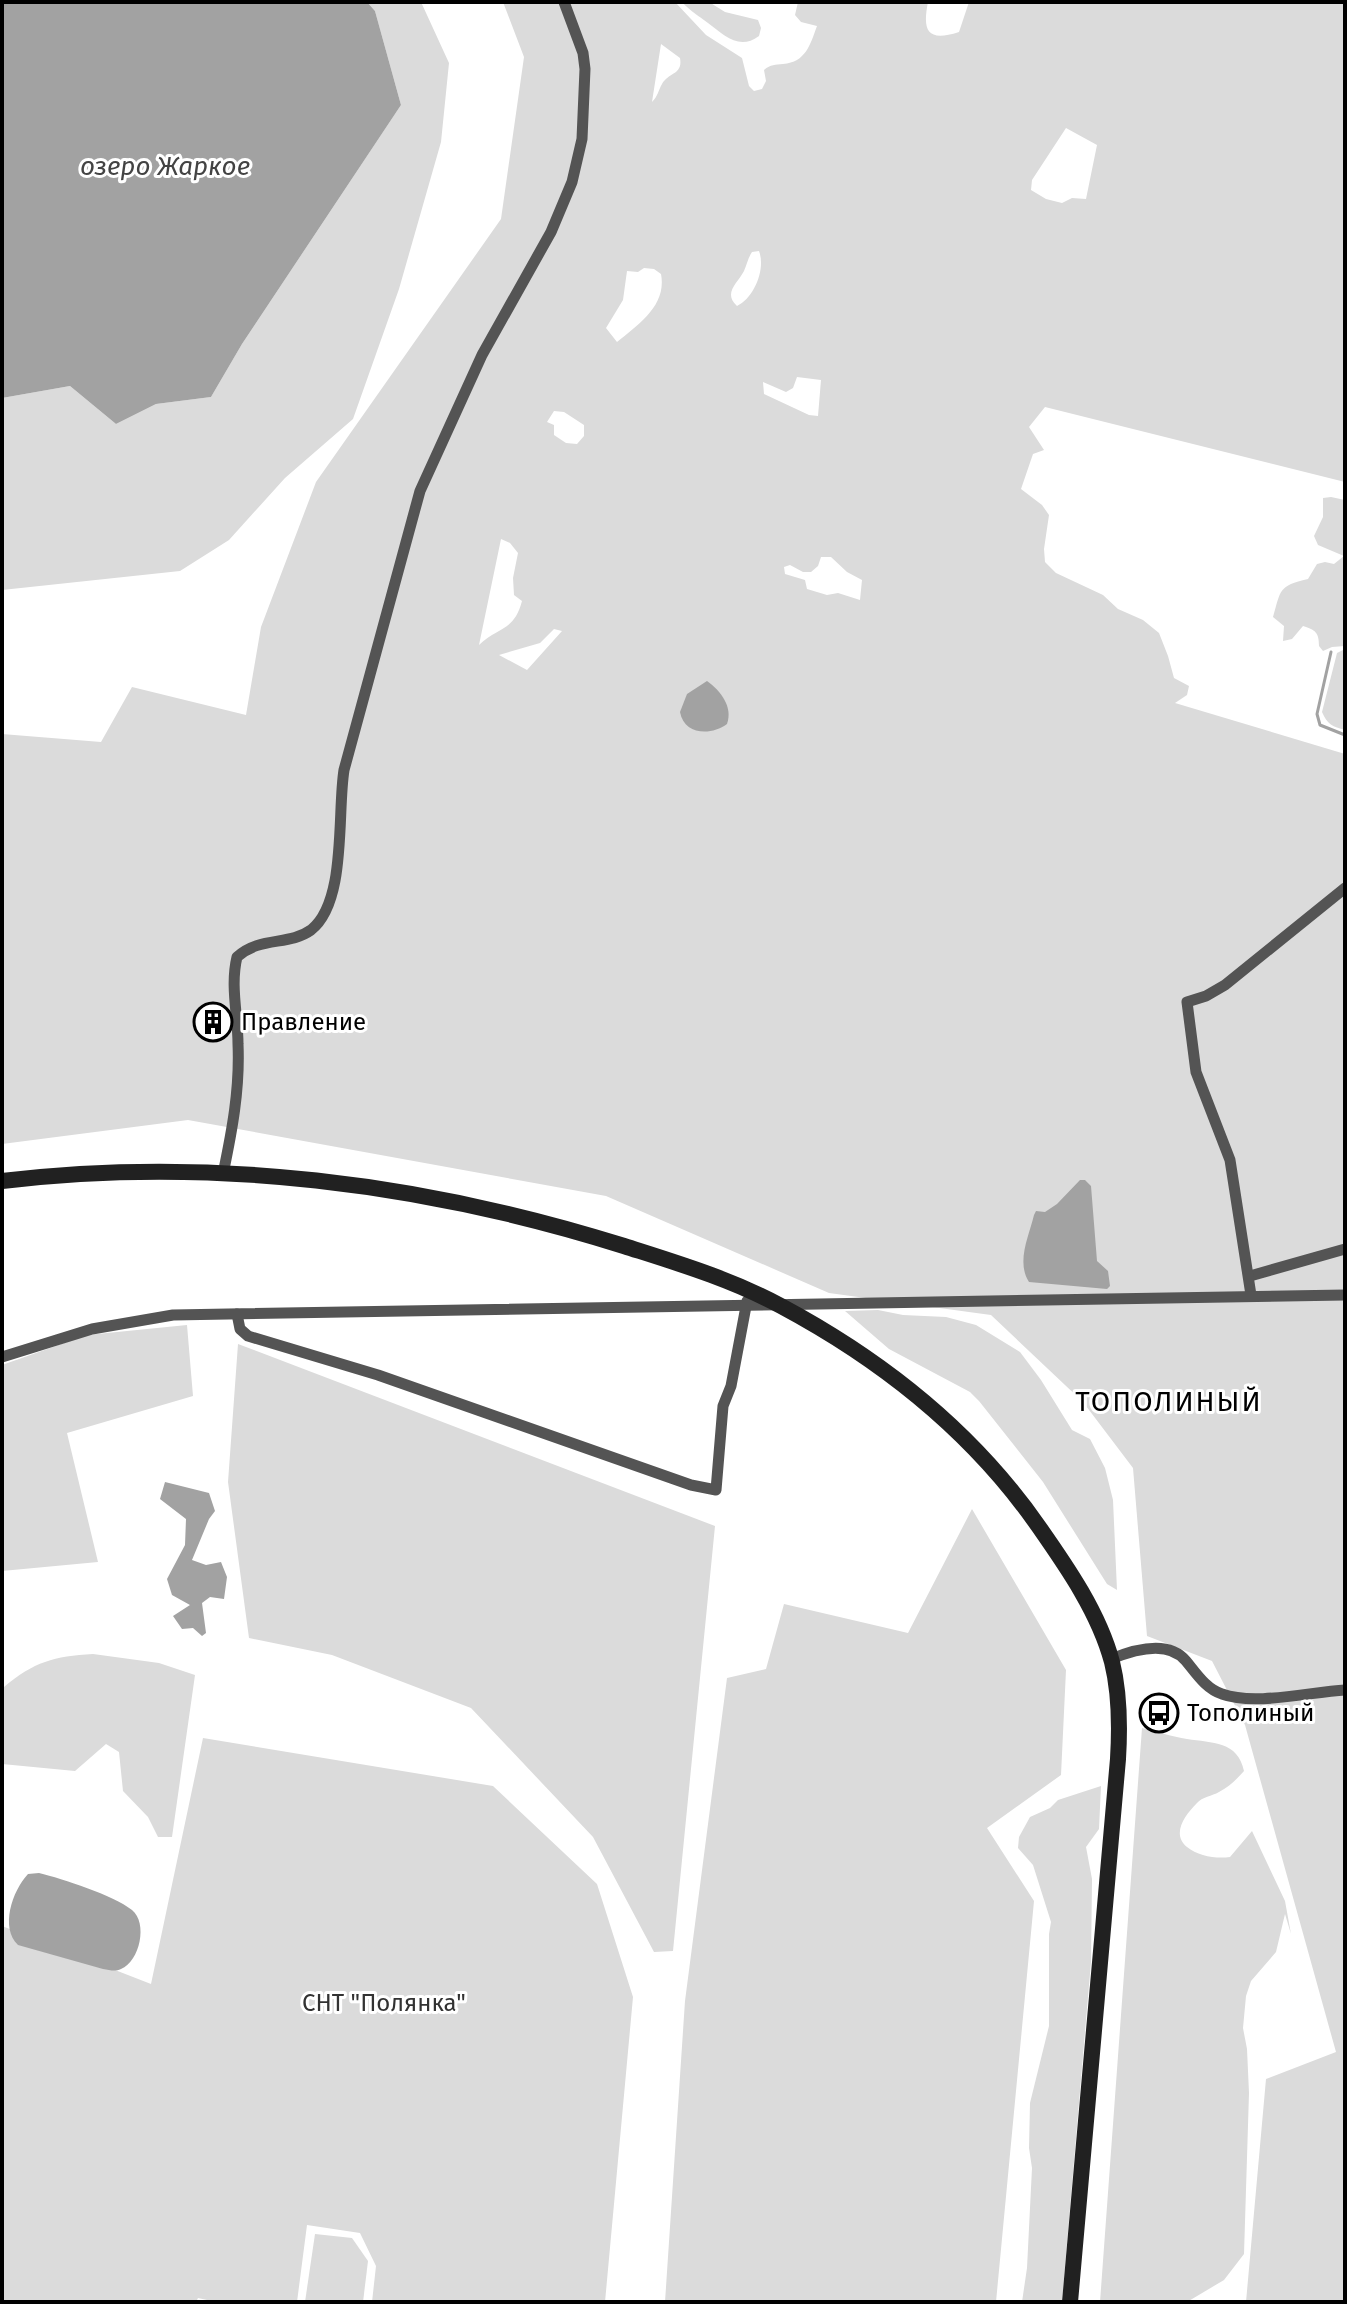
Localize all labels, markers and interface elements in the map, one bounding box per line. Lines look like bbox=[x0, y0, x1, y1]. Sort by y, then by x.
water label: озеро Жаркое bbox=[80, 151, 250, 182]
building icon: Правление bbox=[192, 1001, 234, 1043]
place label: Правление bbox=[241, 1008, 366, 1036]
district label: ТОПОЛИНЫЙ bbox=[1075, 1385, 1263, 1418]
bus stop icon: Тополиный bbox=[1138, 1692, 1180, 1734]
place label: Тополиный bbox=[1187, 1699, 1315, 1727]
park label: СНТ "Полянка" bbox=[302, 1989, 466, 2017]

